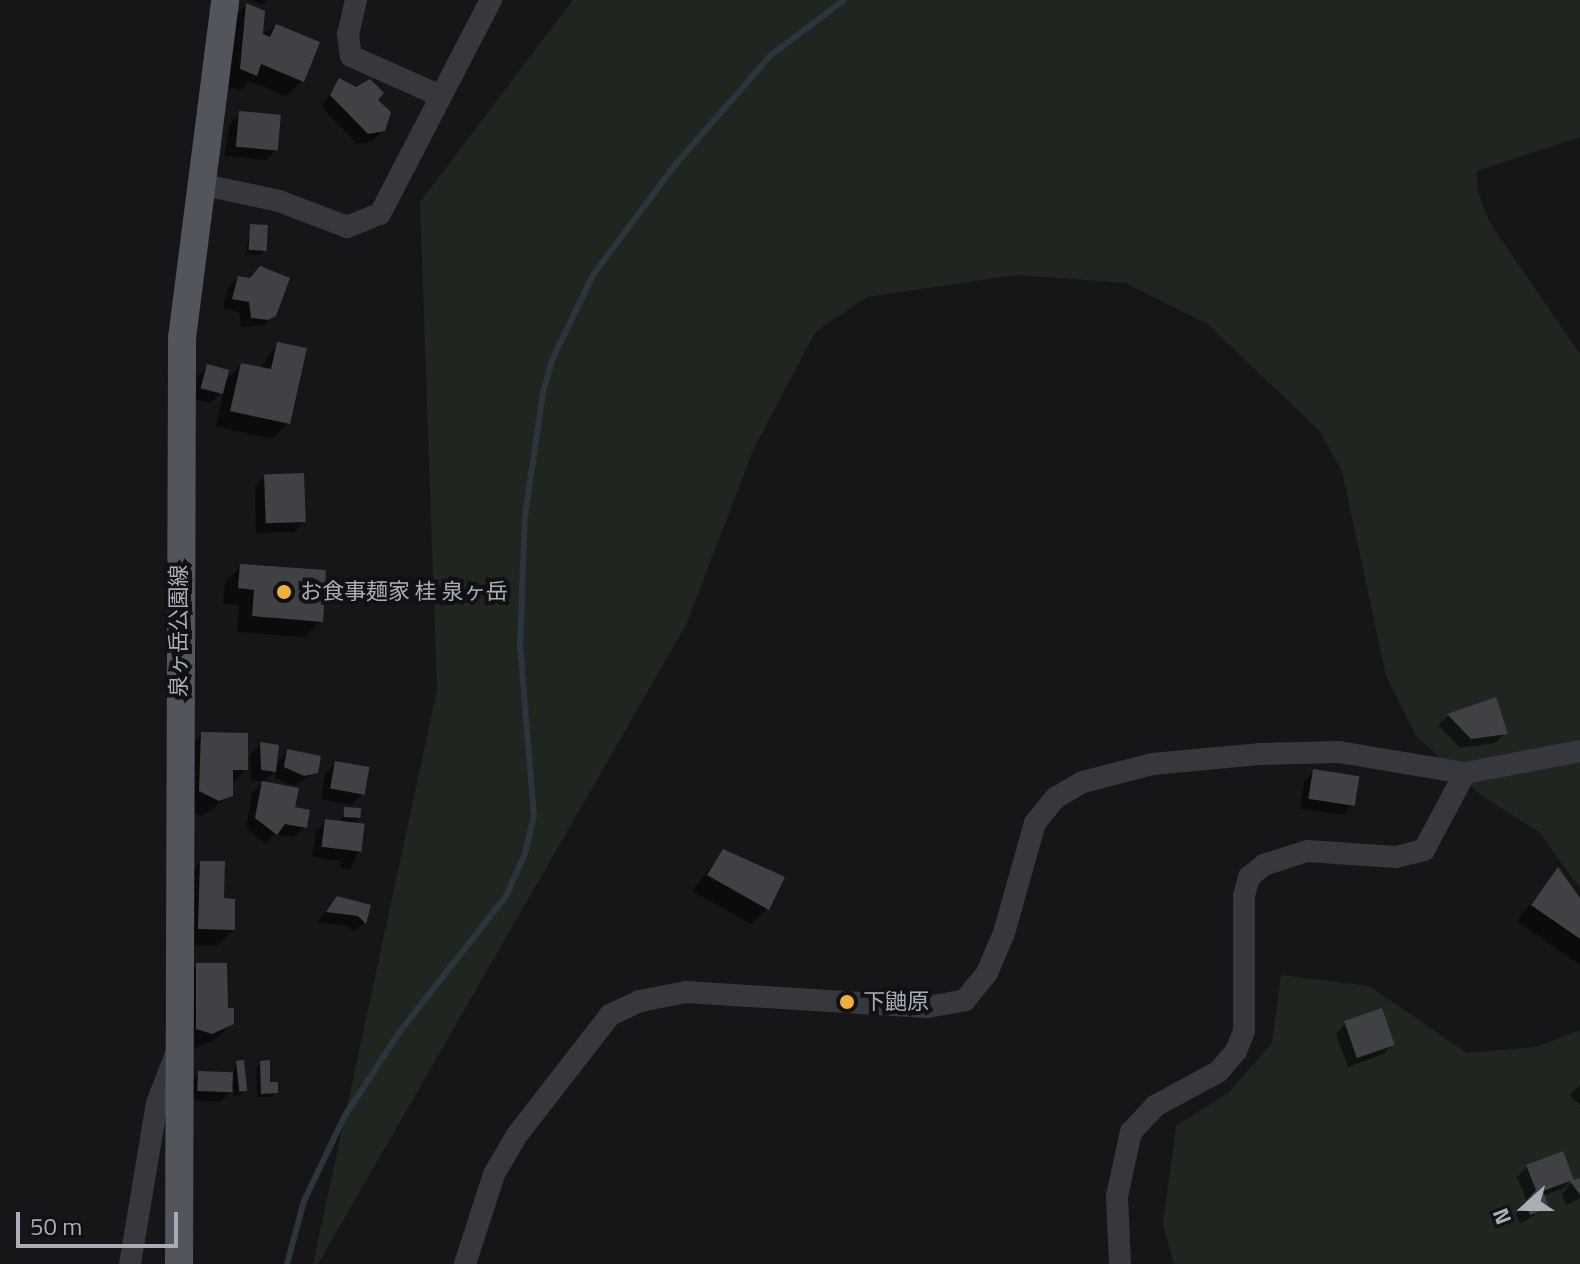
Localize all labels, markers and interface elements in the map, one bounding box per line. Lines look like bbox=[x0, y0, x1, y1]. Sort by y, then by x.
street label: 泉ヶ岳公園線 bbox=[166, 565, 192, 697]
place label: お食事麺家 桂 泉ヶ岳 bbox=[300, 579, 508, 605]
marker: お食事麺家 桂 泉ヶ岳 bbox=[275, 583, 293, 601]
place label: 下鼬原 bbox=[863, 989, 929, 1015]
marker: 下鼬原 bbox=[838, 993, 856, 1011]
north arrow bbox=[1484, 1168, 1564, 1248]
scale bar bbox=[20, 1196, 182, 1246]
text: N bbox=[1483, 1203, 1520, 1230]
text: 50 m bbox=[30, 1208, 82, 1244]

